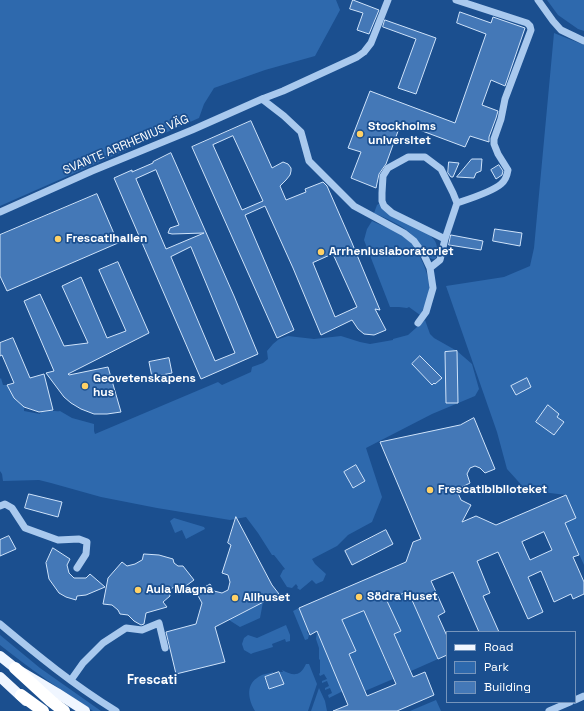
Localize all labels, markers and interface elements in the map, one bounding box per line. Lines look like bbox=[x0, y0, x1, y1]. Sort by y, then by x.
street label: SVANTE ARRHENIUS VÄG bbox=[61, 112, 191, 178]
place label: Stockholms universitet bbox=[368, 120, 436, 148]
marker: Stockholms universitet bbox=[355, 129, 365, 139]
place label: Frescatihallen bbox=[66, 232, 147, 246]
marker: Frescatihallen bbox=[53, 234, 63, 244]
place label: Arrheniuslaboratoriet bbox=[329, 245, 454, 259]
marker: Arrheniuslaboratoriet bbox=[316, 247, 326, 257]
place label: Geovetenskapens hus bbox=[93, 372, 196, 400]
marker: Geovetenskapens hus bbox=[80, 381, 90, 391]
place label: Frescatibiblioteket bbox=[438, 483, 547, 497]
marker: Frescatibiblioteket bbox=[425, 485, 435, 495]
place label: Aula Magna bbox=[146, 583, 214, 597]
marker: Aula Magna bbox=[133, 585, 143, 595]
place label: Södra Huset bbox=[367, 590, 438, 604]
place label: Allhuset bbox=[243, 591, 290, 605]
marker: Södra Huset bbox=[354, 592, 364, 602]
marker: Allhuset bbox=[230, 593, 240, 603]
legend bbox=[446, 631, 576, 703]
text: Road bbox=[484, 639, 513, 655]
text: Park bbox=[484, 659, 509, 675]
district label: Frescati bbox=[127, 672, 177, 688]
text: Building bbox=[484, 679, 531, 695]

